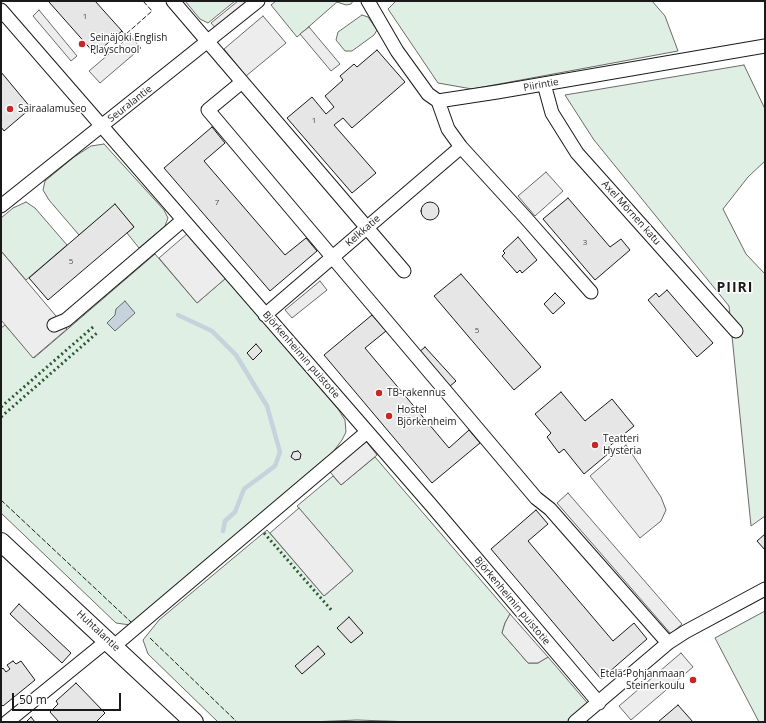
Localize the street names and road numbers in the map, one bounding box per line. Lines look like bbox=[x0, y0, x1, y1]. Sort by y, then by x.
street label: Piirintie bbox=[522, 76, 560, 94]
street label: Seuralantie bbox=[106, 83, 154, 125]
street label: Axel Mörnen katu bbox=[599, 178, 663, 248]
street label: Kelkkatie bbox=[343, 213, 383, 249]
street label: Björkenheimin puistotie bbox=[260, 309, 342, 401]
street label: Björkenheimin puistotie bbox=[472, 554, 552, 648]
street label: Huhtalantie bbox=[74, 608, 122, 654]

